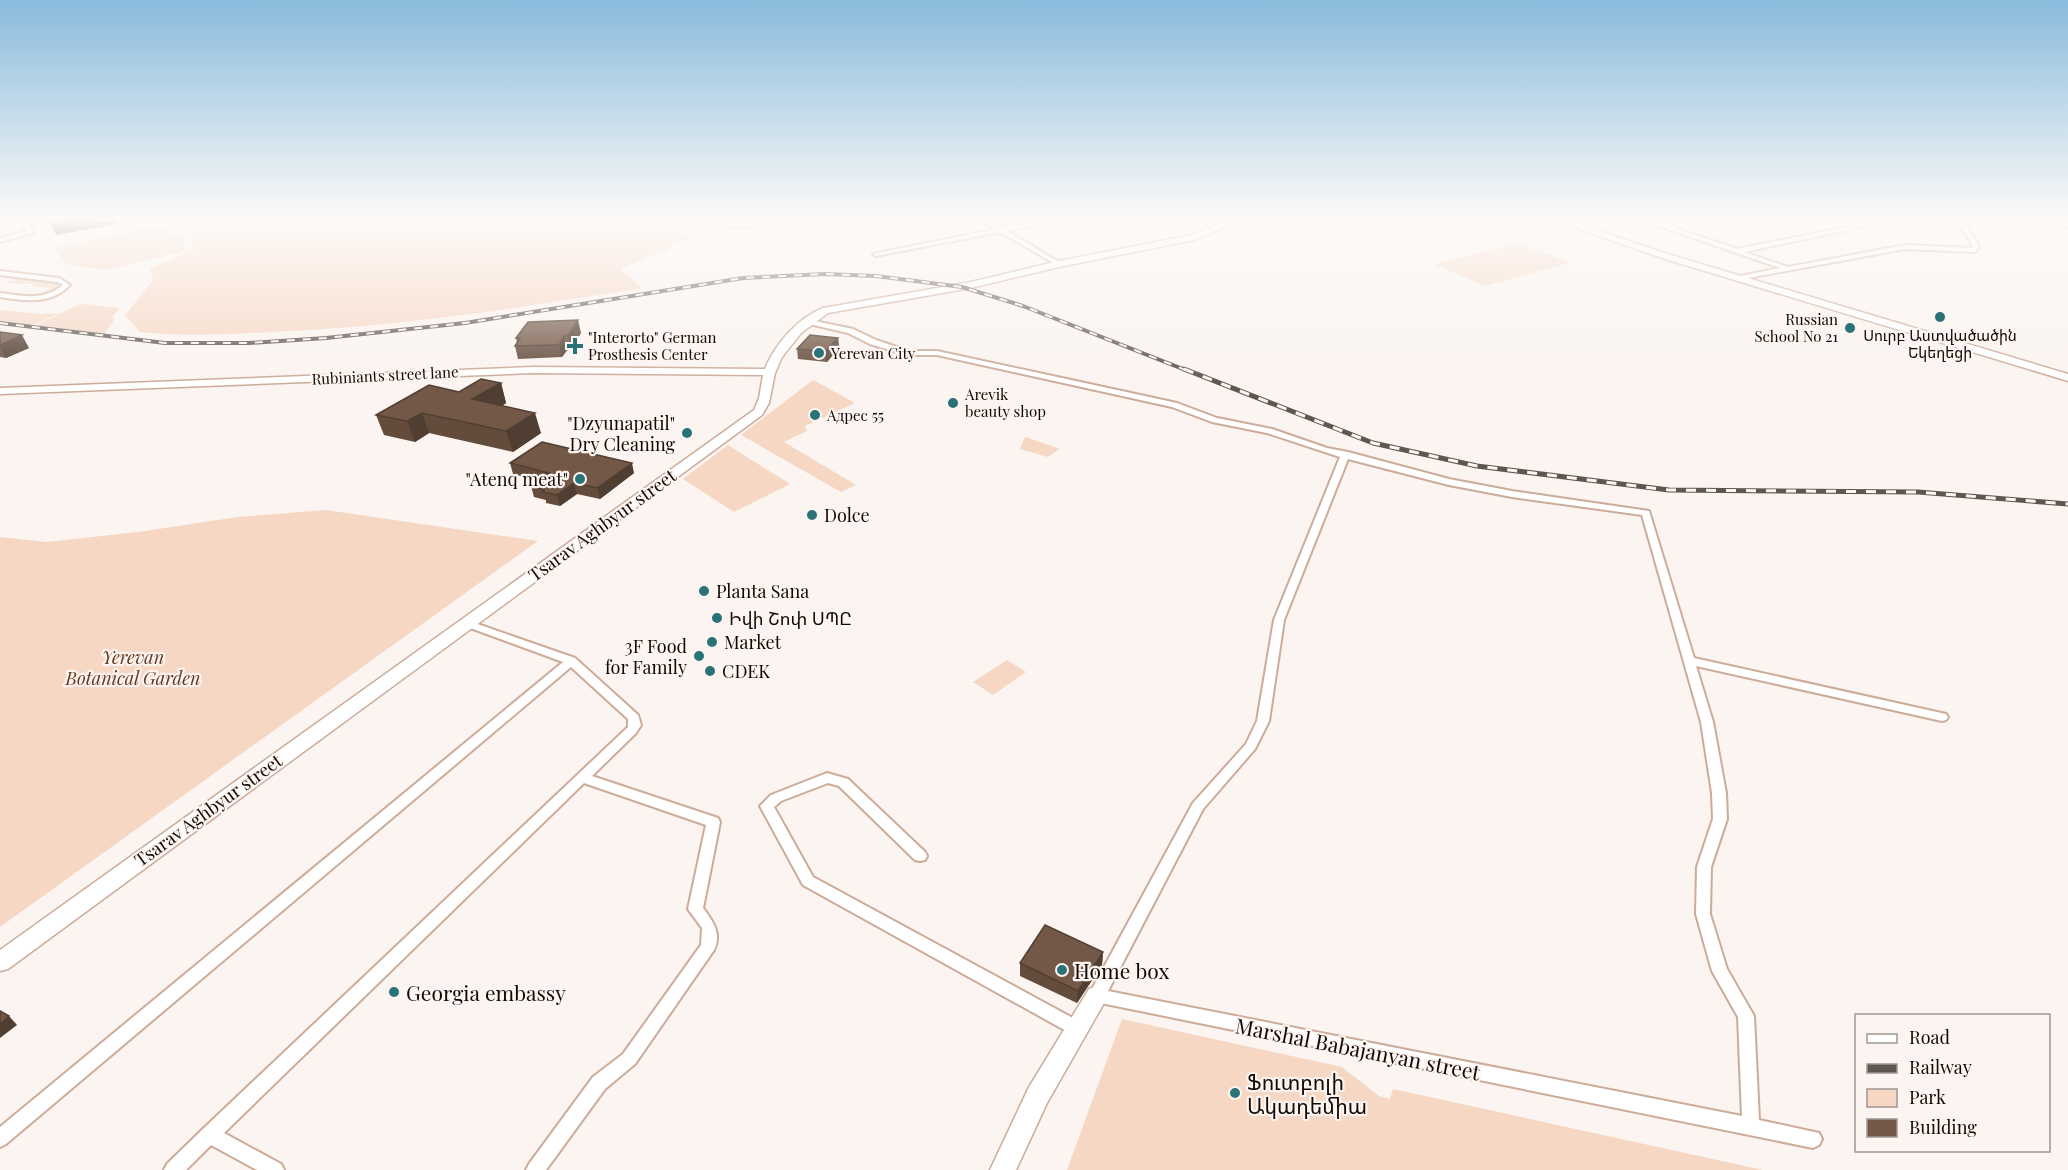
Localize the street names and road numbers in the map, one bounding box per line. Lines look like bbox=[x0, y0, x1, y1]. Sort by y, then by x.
street label: Rubiniants street lane bbox=[311, 361, 459, 389]
street label: Tsarav Aghbyur street bbox=[523, 463, 681, 587]
street label: Tsarav Aghbyur street bbox=[129, 748, 287, 872]
street label: Marshal Babajanyan street bbox=[1233, 1011, 1483, 1086]

